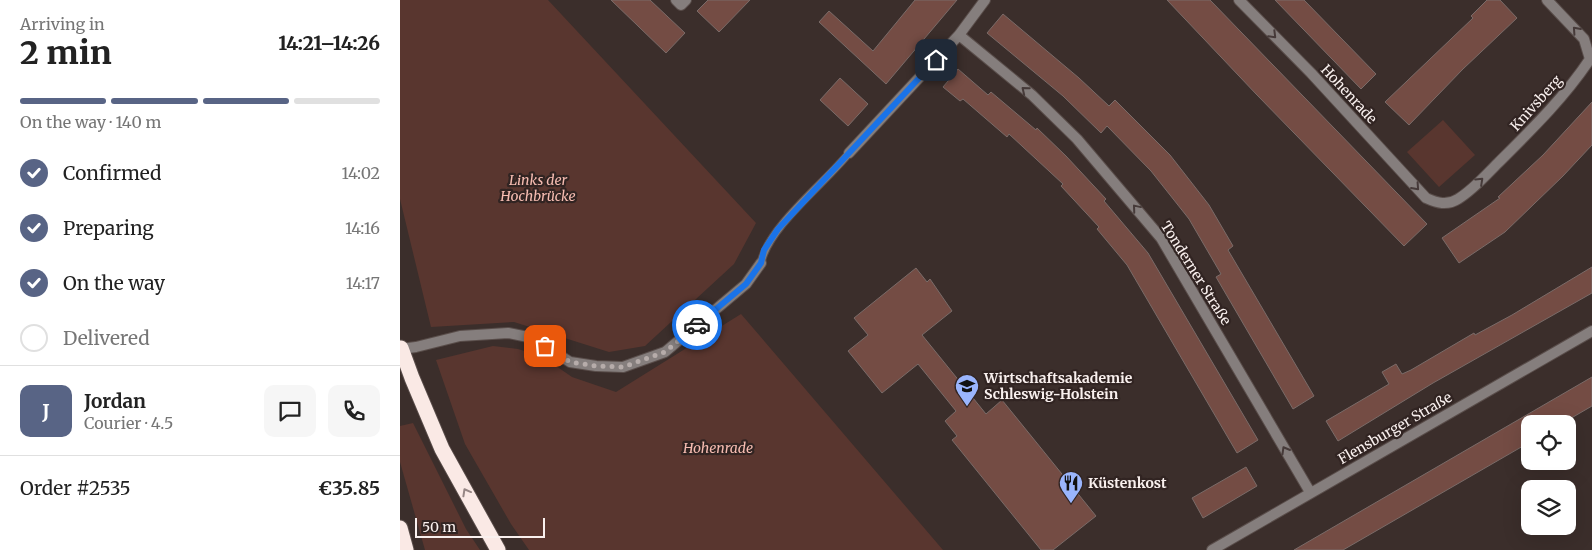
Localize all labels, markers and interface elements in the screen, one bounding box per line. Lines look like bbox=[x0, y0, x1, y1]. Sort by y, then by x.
text: Arriving in bbox=[20, 14, 105, 34]
one-way arrow bbox=[1573, 26, 1582, 35]
one-way arrow bbox=[1268, 29, 1277, 38]
text: 14:21–14:26 bbox=[278, 31, 380, 55]
text: 2 min bbox=[20, 33, 112, 73]
pin bbox=[915, 39, 957, 81]
icon: home bbox=[922, 46, 950, 74]
street label: Hohenrade bbox=[1317, 61, 1381, 127]
street label: Knivsberg bbox=[1506, 71, 1566, 135]
one-way arrow bbox=[1022, 87, 1031, 95]
text: On the way · 140 m bbox=[20, 112, 161, 132]
icon: check bbox=[20, 159, 48, 187]
text: Confirmed bbox=[63, 161, 161, 185]
text: 14:02 bbox=[342, 163, 380, 183]
park label: Links der Hochbrücke bbox=[499, 171, 576, 205]
one-way arrow bbox=[1474, 178, 1483, 187]
one-way arrow bbox=[1410, 182, 1419, 191]
one-way arrow bbox=[1133, 204, 1142, 213]
icon: check bbox=[20, 214, 48, 242]
text: Preparing bbox=[63, 216, 154, 240]
text: 14:16 bbox=[345, 218, 380, 238]
street label: Tonderner Straße bbox=[1157, 218, 1235, 328]
icon: check bbox=[20, 269, 48, 297]
text: On the way bbox=[63, 271, 165, 295]
text: 14:17 bbox=[346, 273, 380, 293]
courier bbox=[672, 300, 722, 350]
icon: car bbox=[683, 311, 711, 339]
pin bbox=[524, 325, 566, 367]
text: Delivered bbox=[63, 326, 150, 350]
icon: bag bbox=[531, 332, 559, 360]
place label: Wirtschaftsakademie Schleswig-Holstein bbox=[983, 369, 1133, 403]
school or university icon: Wirtschaftsakademie Schleswig-Holstein bbox=[954, 373, 980, 407]
button: chat bbox=[264, 385, 316, 437]
button: phone bbox=[328, 385, 380, 437]
street label: Flensburger Straße bbox=[1335, 388, 1455, 468]
text: Jordan bbox=[84, 389, 146, 413]
text: J bbox=[42, 399, 50, 423]
text: Courier · 4.5 bbox=[84, 413, 173, 433]
map controls bbox=[1521, 415, 1576, 535]
button: locate bbox=[1521, 415, 1576, 470]
park label: Hohenrade bbox=[682, 439, 753, 457]
one-way arrow bbox=[1282, 447, 1292, 456]
restaurant icon: Küstenkost bbox=[1058, 470, 1084, 504]
place label: Küstenkost bbox=[1088, 474, 1167, 492]
text: Order #2535 bbox=[20, 476, 131, 500]
text: €35.85 bbox=[318, 476, 380, 500]
button: layers bbox=[1521, 480, 1576, 535]
one-way arrow bbox=[462, 488, 472, 497]
scale bar bbox=[415, 515, 545, 538]
text: 50 m bbox=[422, 518, 456, 536]

